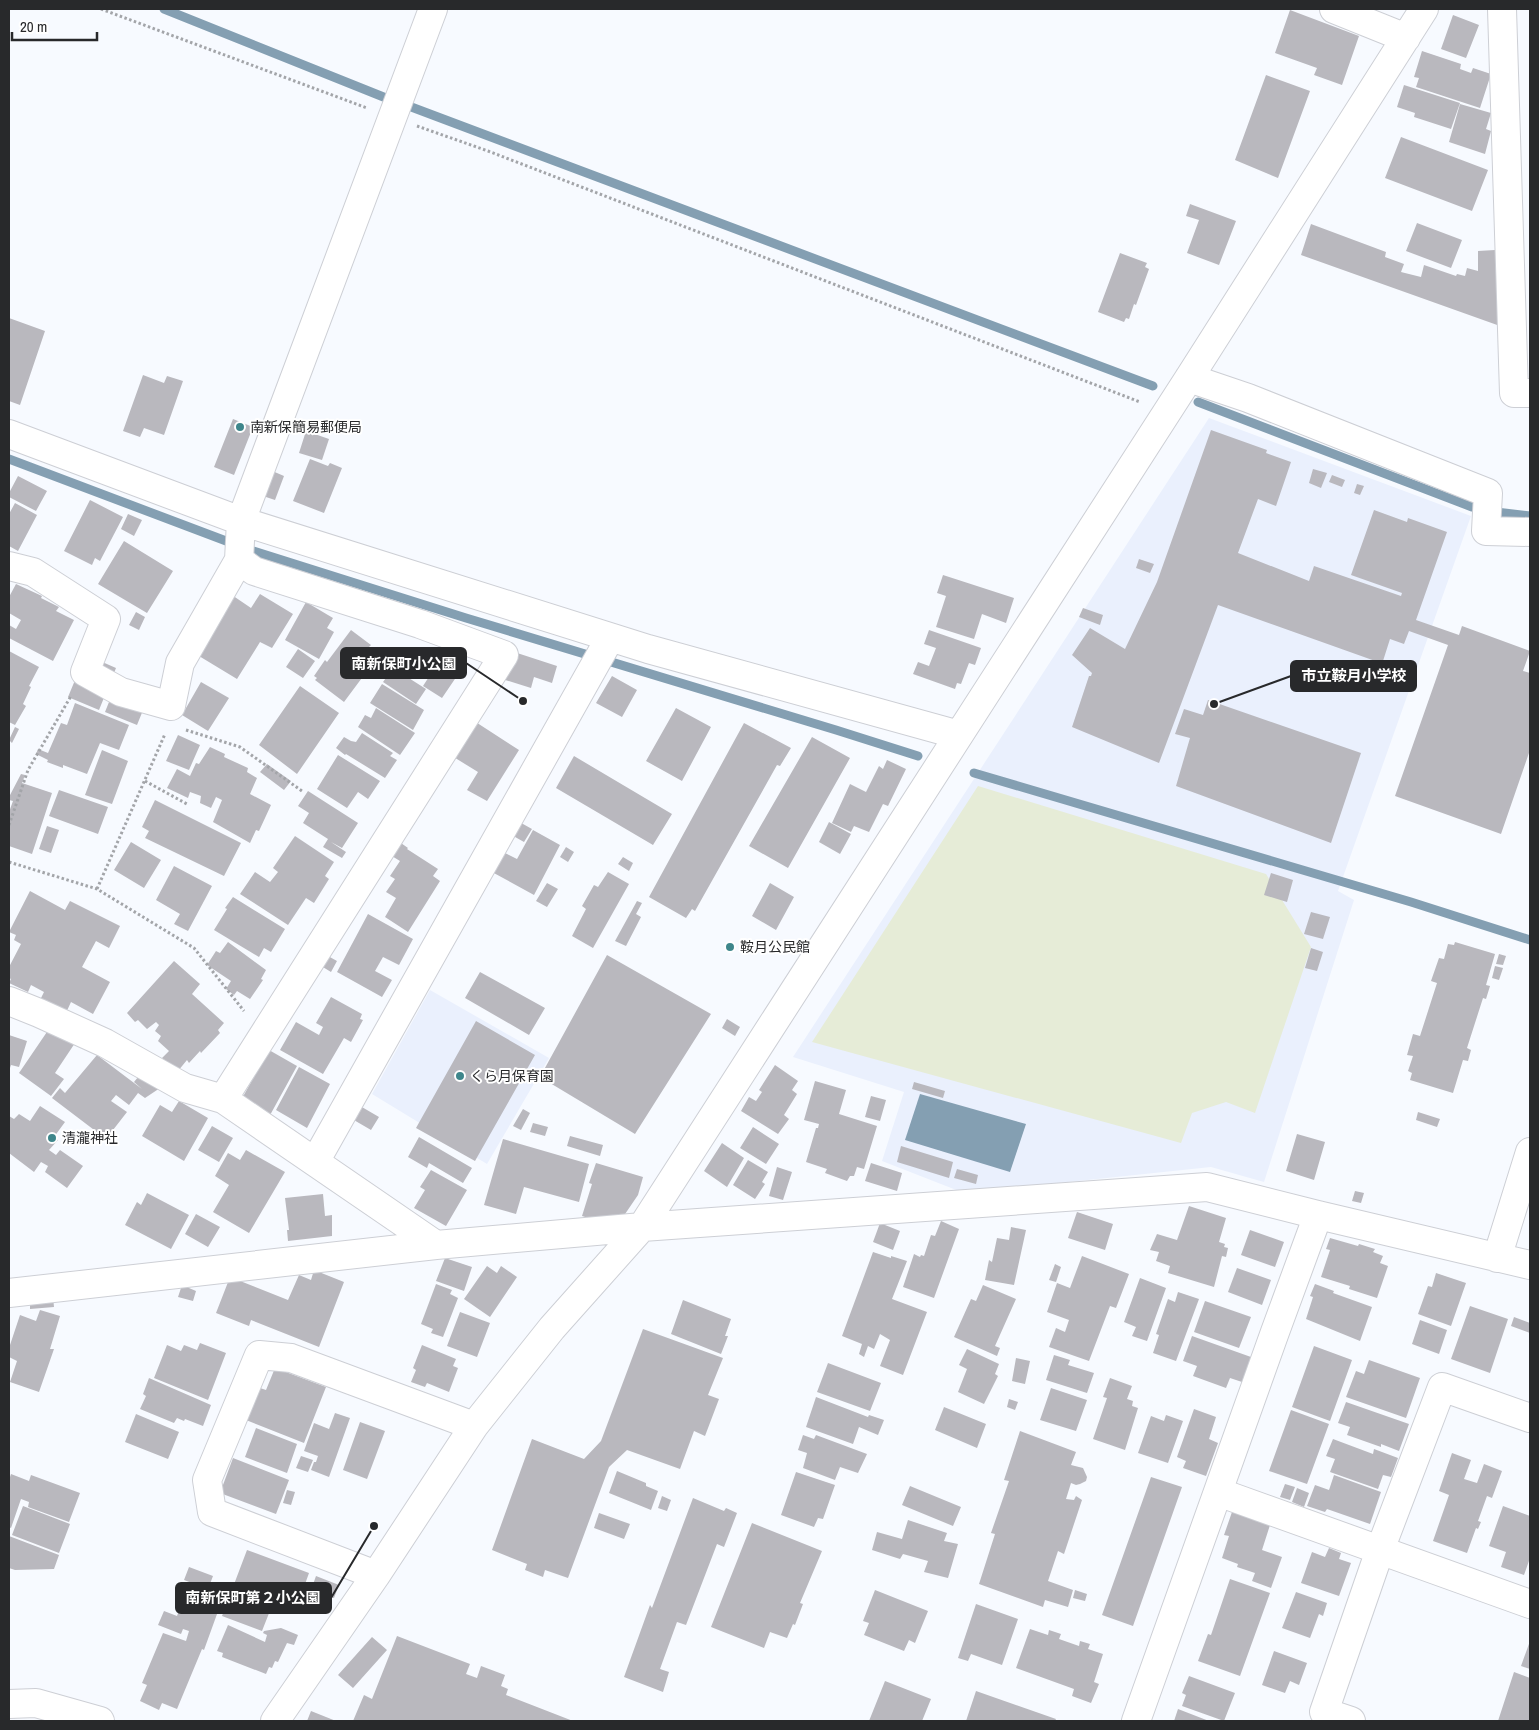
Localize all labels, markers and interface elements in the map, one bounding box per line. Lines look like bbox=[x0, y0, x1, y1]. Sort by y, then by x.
scale bar bbox=[12, 10, 98, 42]
text: 20 m bbox=[20, 16, 47, 37]
place label: 南新保簡易郵便局 bbox=[250, 418, 362, 436]
marker: 南新保簡易郵便局 bbox=[234, 421, 246, 433]
callout: 南新保町小公園 bbox=[341, 648, 466, 678]
text: 南新保町小公園 bbox=[351, 653, 457, 674]
callout: 市立鞍月小学校 bbox=[1291, 661, 1416, 691]
text: 市立鞍月小学校 bbox=[1301, 665, 1407, 686]
place label: 鞍月公民館 bbox=[740, 938, 810, 956]
marker: 鞍月公民館 bbox=[724, 941, 736, 953]
place label: くら月保育園 bbox=[470, 1067, 554, 1085]
marker: くら月保育園 bbox=[454, 1070, 466, 1082]
place label: 清瀧神社 bbox=[62, 1129, 118, 1147]
marker: 清瀧神社 bbox=[46, 1132, 58, 1144]
callout: 南新保町第２小公園 bbox=[176, 1583, 331, 1613]
text: 南新保町第２小公園 bbox=[185, 1587, 321, 1608]

